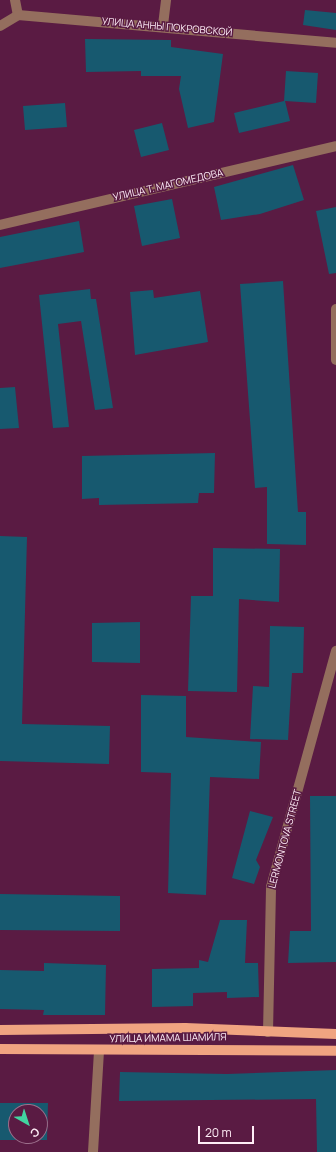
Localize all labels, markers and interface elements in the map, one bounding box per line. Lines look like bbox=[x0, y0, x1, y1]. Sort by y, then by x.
street label: УЛИЦА АННЫ ПОКРОВСКОЙ bbox=[101, 15, 233, 39]
street label: УЛИЦА Т. МАГОМЕДОВА bbox=[112, 166, 224, 204]
street label: LERMONTOVA STREET bbox=[266, 788, 304, 890]
street label: УЛИЦА ИМАМА ШАМИЛЯ bbox=[109, 1031, 227, 1045]
north arrow bbox=[8, 1104, 48, 1144]
scale bar bbox=[200, 1118, 256, 1144]
text: 20 m bbox=[205, 1124, 232, 1141]
text: С bbox=[27, 1125, 43, 1141]

